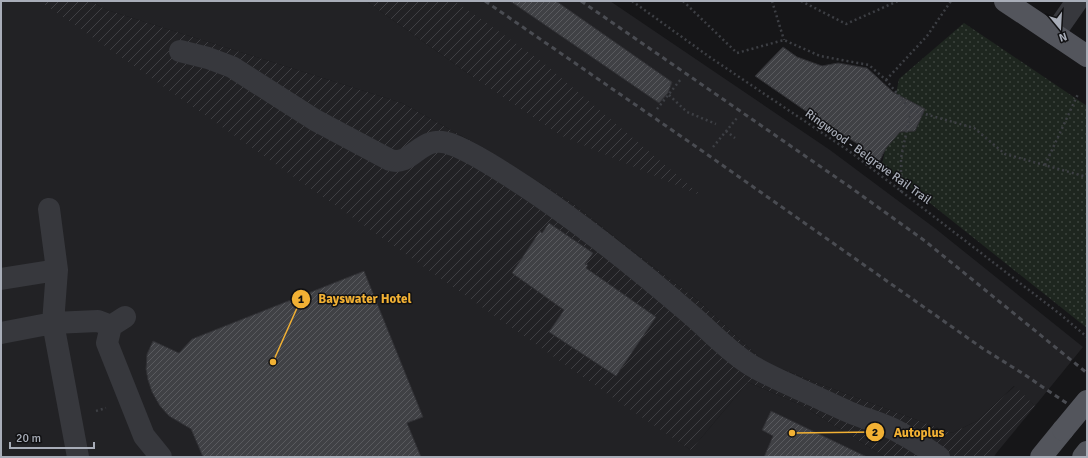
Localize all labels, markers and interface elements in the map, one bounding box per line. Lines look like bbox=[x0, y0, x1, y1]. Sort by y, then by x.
north arrow bbox=[1040, 8, 1080, 48]
text: N bbox=[1057, 30, 1069, 44]
street label: Ringwood - Belgrave Rail Trail bbox=[802, 106, 935, 208]
callout: Bayswater Hotel bbox=[291, 286, 420, 311]
text: Bayswater Hotel bbox=[318, 291, 412, 307]
text: 1 bbox=[298, 292, 305, 307]
callout: Autoplus bbox=[865, 420, 952, 445]
scale bar bbox=[10, 424, 94, 450]
text: 2 bbox=[872, 425, 878, 440]
text: Autoplus bbox=[894, 425, 945, 441]
text: 20 m bbox=[16, 431, 41, 446]

